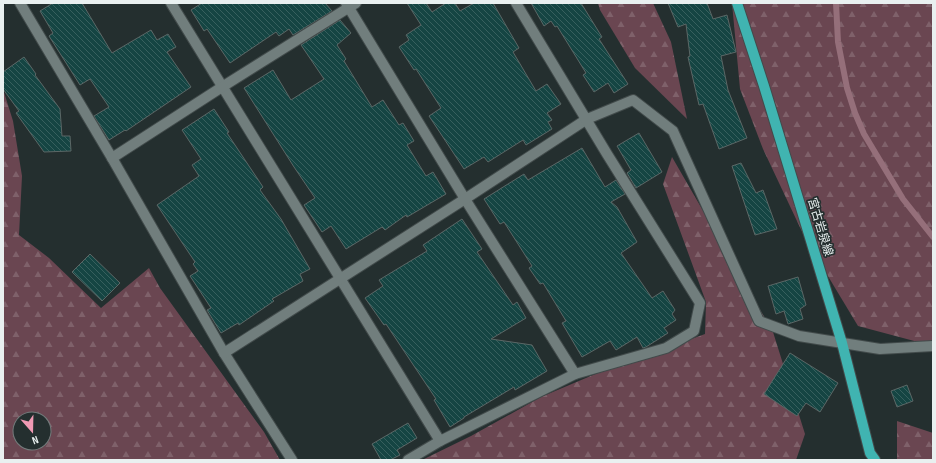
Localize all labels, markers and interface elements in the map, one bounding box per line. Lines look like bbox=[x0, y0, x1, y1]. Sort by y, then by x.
street label: 宮古岩泉線 bbox=[804, 196, 836, 258]
north arrow bbox=[12, 411, 52, 451]
text: N bbox=[30, 433, 40, 447]

